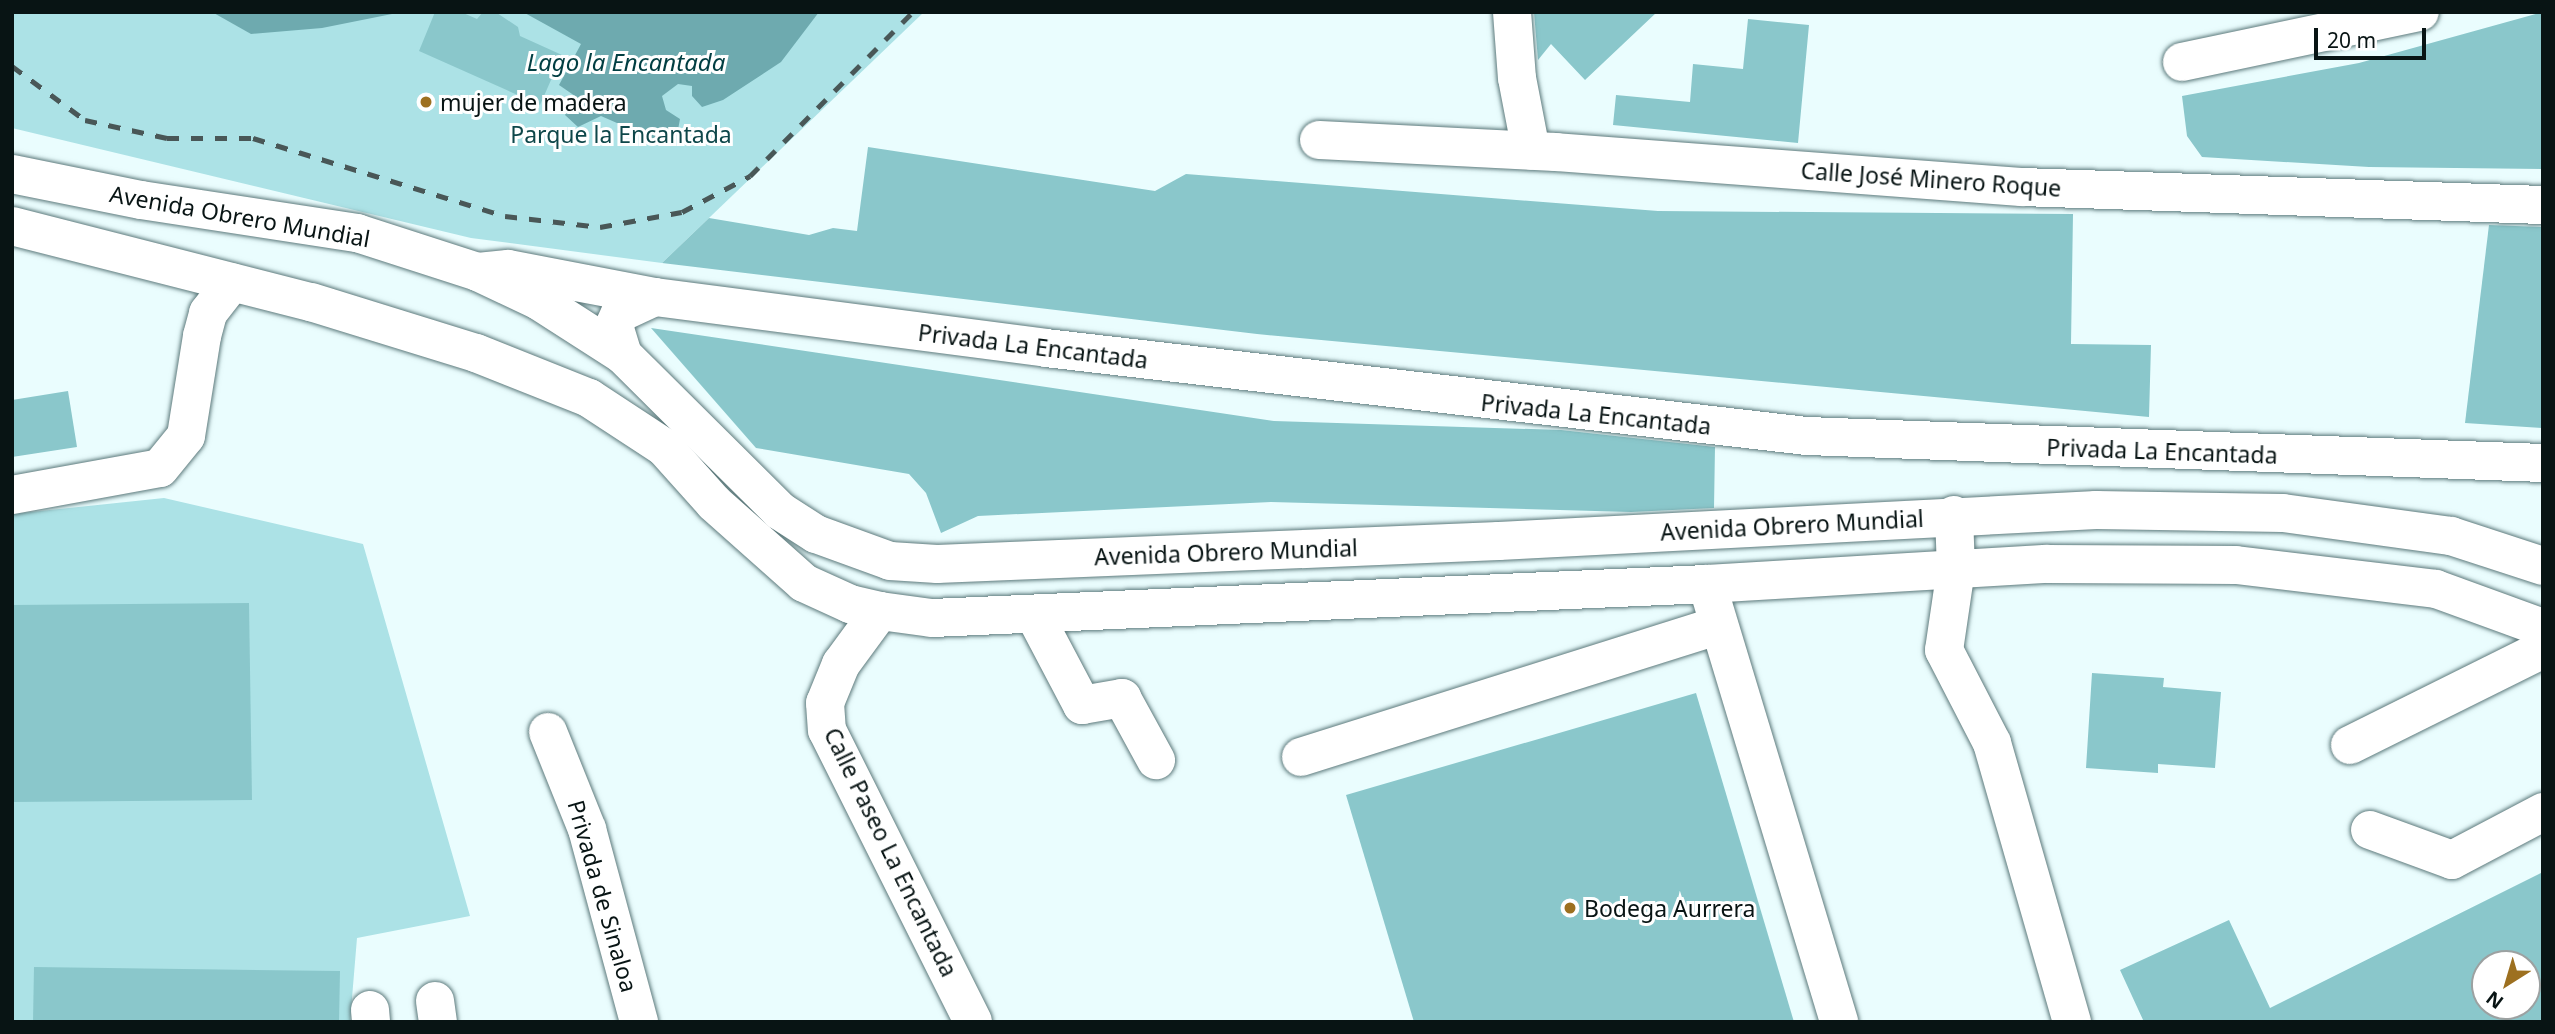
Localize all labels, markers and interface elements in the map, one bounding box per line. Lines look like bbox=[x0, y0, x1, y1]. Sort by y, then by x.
scale bar bbox=[2317, 14, 2429, 58]
text: 20 m bbox=[2327, 26, 2376, 54]
water label: Lago la Encantada bbox=[527, 48, 725, 76]
place label: mujer de madera bbox=[440, 88, 627, 116]
marker: mujer de madera bbox=[418, 94, 434, 110]
park label: Parque la Encantada bbox=[510, 120, 732, 148]
street label: Calle José Minero Roque bbox=[1800, 156, 2062, 202]
street label: Avenida Obrero Mundial bbox=[108, 180, 372, 252]
street label: Privada La Encantada bbox=[917, 318, 1149, 374]
street label: Privada La Encantada bbox=[1480, 388, 1712, 440]
street label: Privada La Encantada bbox=[2046, 433, 2278, 469]
street label: Avenida Obrero Mundial bbox=[1660, 504, 1924, 546]
street label: Avenida Obrero Mundial bbox=[1094, 534, 1358, 570]
street label: Calle Paseo La Encantada bbox=[819, 723, 963, 981]
street label: Privada de Sinaloa bbox=[562, 797, 644, 995]
place label: Bodega Aurrera bbox=[1584, 894, 1755, 922]
marker: Bodega Aurrera bbox=[1562, 900, 1578, 916]
north arrow bbox=[2471, 950, 2541, 1020]
text: N bbox=[2481, 985, 2509, 1015]

